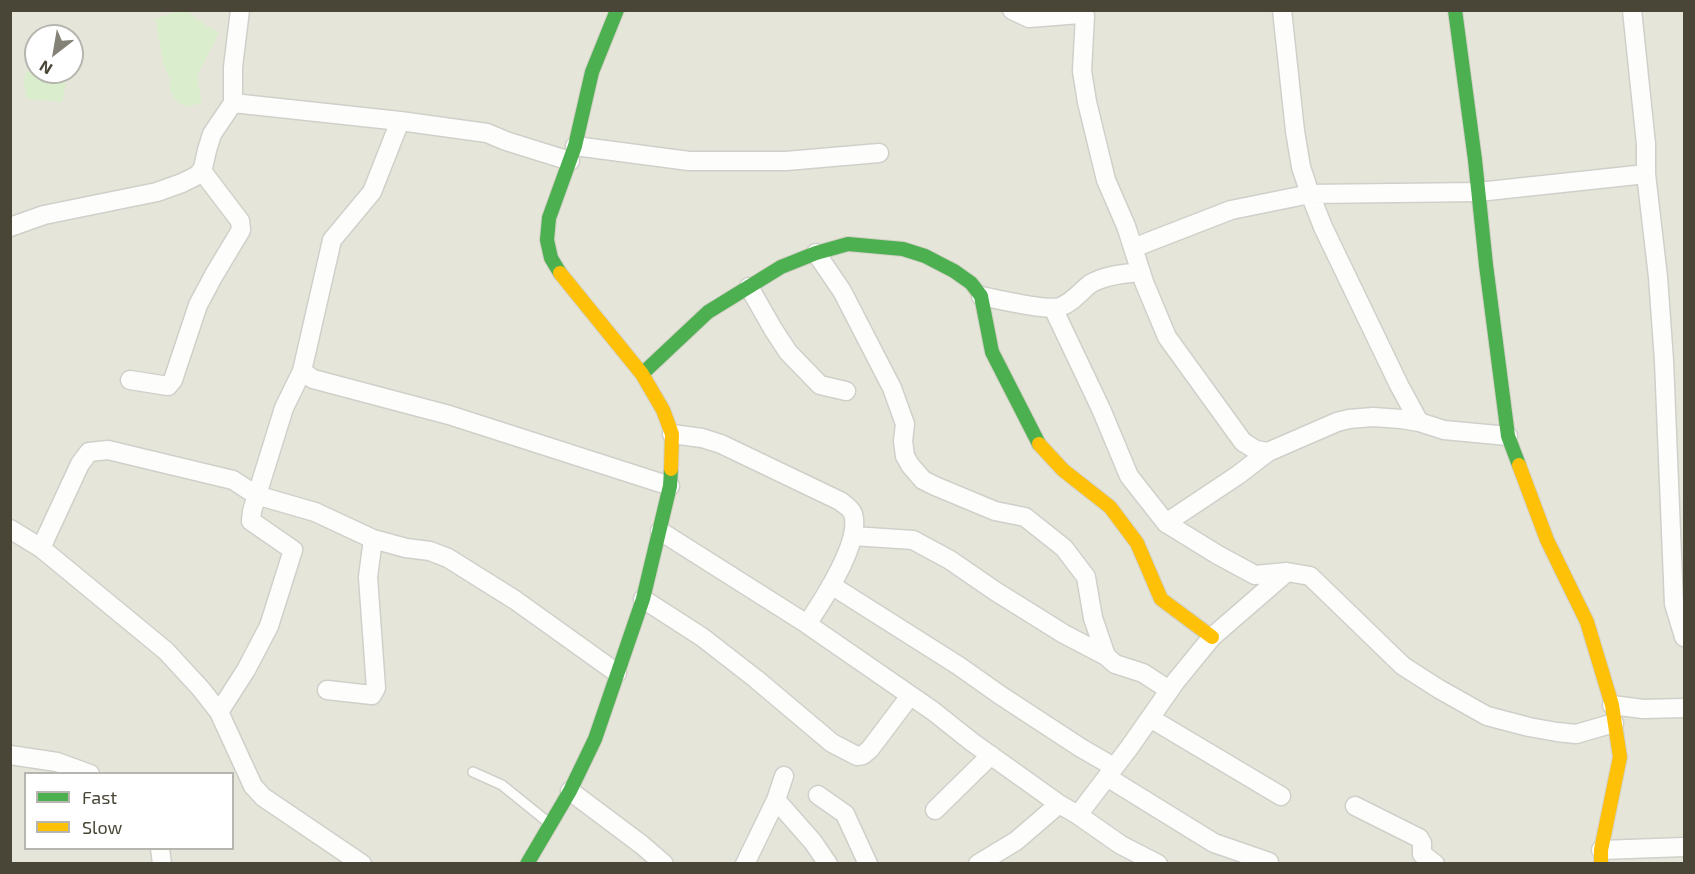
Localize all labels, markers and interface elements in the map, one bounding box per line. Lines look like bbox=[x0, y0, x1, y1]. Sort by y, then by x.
north arrow bbox=[24, 24, 84, 84]
text: N bbox=[36, 57, 55, 79]
legend bbox=[24, 772, 234, 850]
text: Fast bbox=[82, 786, 117, 808]
text: Slow bbox=[82, 816, 122, 838]

